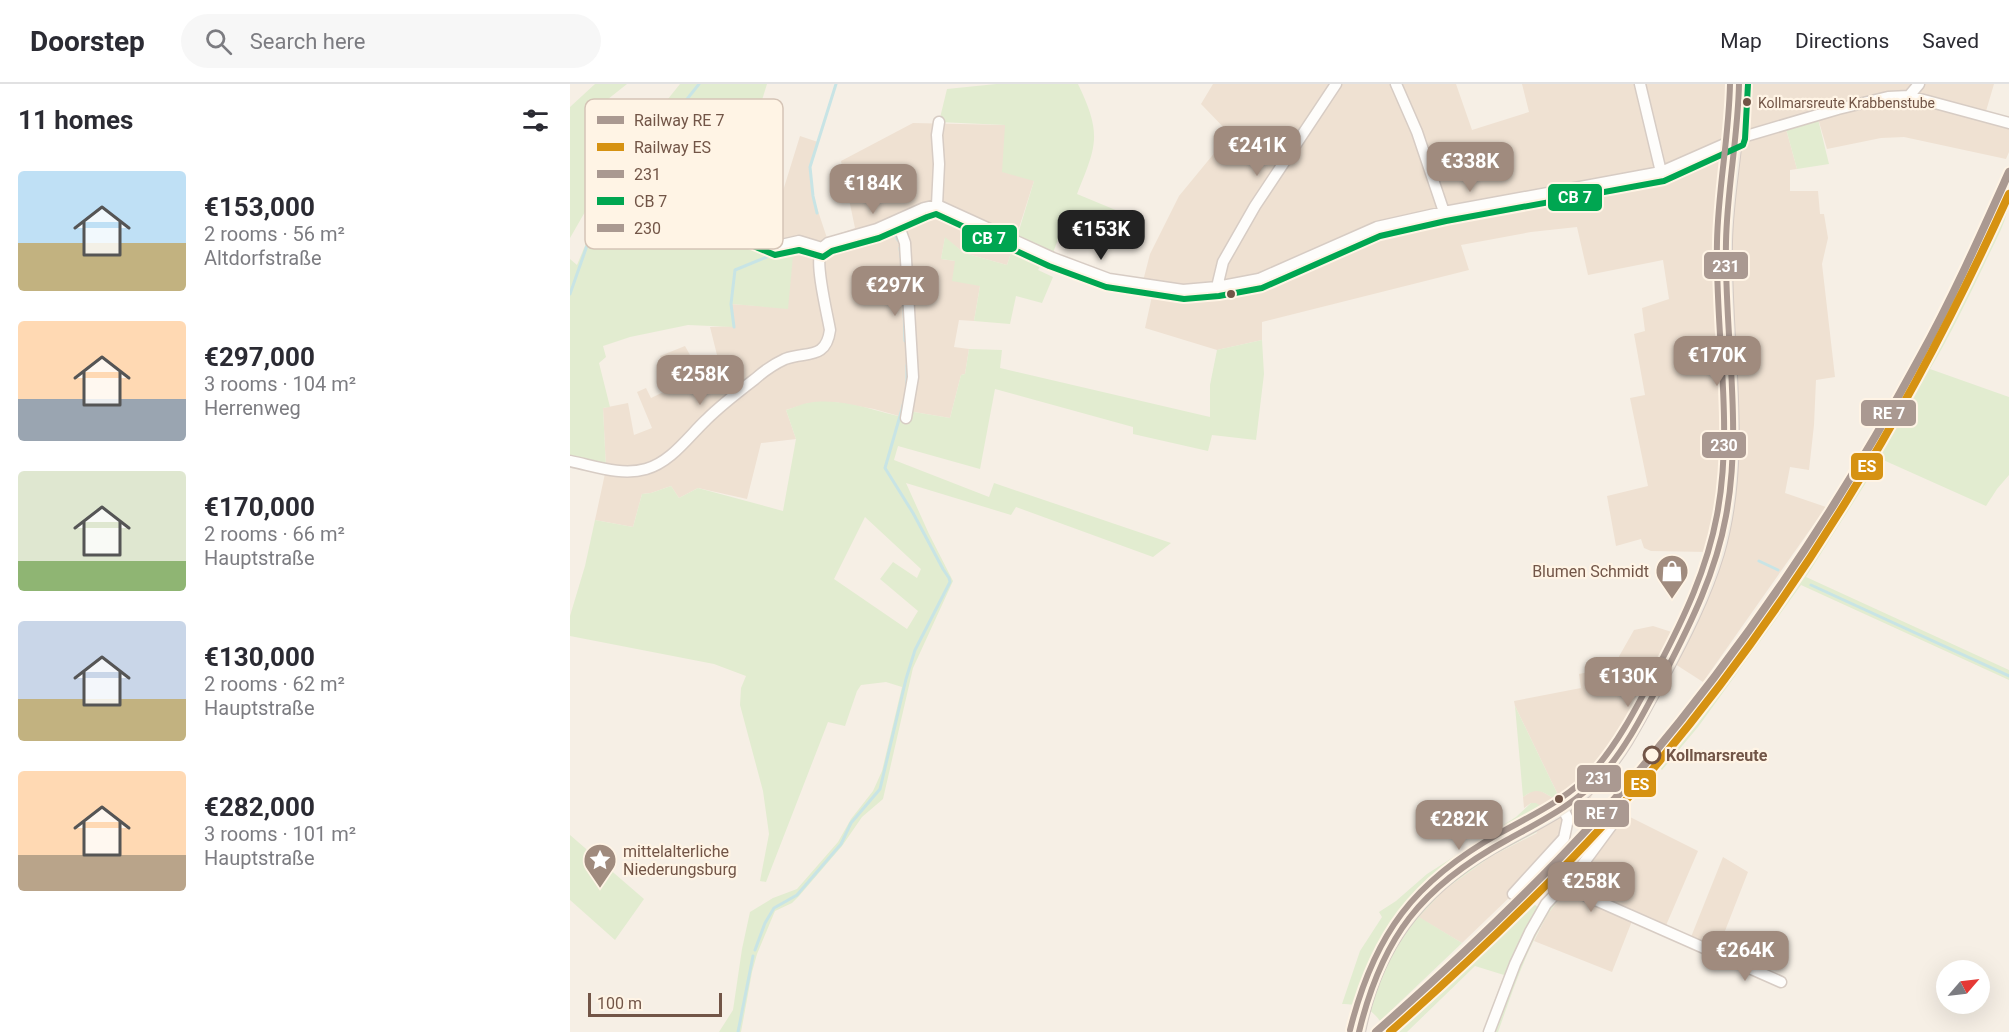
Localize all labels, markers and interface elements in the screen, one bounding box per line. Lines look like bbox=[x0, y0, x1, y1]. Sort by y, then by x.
search box bbox=[181, 14, 601, 68]
text: Doorstep bbox=[30, 25, 145, 58]
icon: search bbox=[202, 25, 235, 58]
text: Search here bbox=[250, 29, 366, 54]
text: Map bbox=[1720, 29, 1762, 53]
text: Directions bbox=[1795, 29, 1889, 53]
text: Saved bbox=[1922, 29, 1979, 53]
place label: Kollmarsreute Krabbenstube bbox=[1758, 95, 1935, 111]
marker: Kollmarsreute Krabbenstube bbox=[1741, 96, 1753, 108]
legend bbox=[585, 99, 783, 249]
icon: filters bbox=[519, 104, 552, 137]
text: 11 homes bbox=[18, 105, 133, 135]
text: Railway RE 7 bbox=[634, 111, 724, 130]
pin: €241K bbox=[1215, 126, 1299, 177]
text: €241K bbox=[1228, 133, 1286, 157]
text: Railway ES bbox=[634, 138, 711, 157]
pin: €338K bbox=[1428, 142, 1512, 193]
text: €338K bbox=[1441, 149, 1499, 173]
pin: €184K bbox=[831, 164, 915, 215]
text: 231 bbox=[634, 165, 661, 184]
text: €184K bbox=[844, 171, 902, 195]
line badge: CB 7 bbox=[1547, 183, 1603, 212]
text: CB 7 bbox=[1558, 188, 1592, 207]
text: €153,000 bbox=[204, 192, 315, 222]
text: CB 7 bbox=[634, 192, 667, 211]
icon: home bbox=[66, 195, 138, 267]
pin: €153K bbox=[1059, 210, 1143, 261]
text: €153K bbox=[1072, 217, 1130, 241]
text: 230 bbox=[634, 219, 661, 238]
text: 2 rooms · 56 m² bbox=[204, 222, 345, 246]
line badge: CB 7 bbox=[961, 224, 1018, 253]
text: CB 7 bbox=[972, 229, 1006, 248]
text: Altdorfstraße bbox=[204, 246, 322, 270]
line badge: 231 bbox=[1703, 251, 1749, 280]
text: 231 bbox=[1712, 257, 1740, 276]
pin: €297K bbox=[853, 266, 937, 317]
text: €297K bbox=[866, 273, 924, 297]
unlabelled marker bbox=[1225, 288, 1237, 300]
pin: €170K bbox=[1675, 336, 1759, 387]
text: €297,000 bbox=[204, 342, 315, 372]
text: €170K bbox=[1688, 343, 1746, 367]
icon: home bbox=[66, 345, 138, 417]
pin: €258K bbox=[658, 355, 742, 406]
text: €258K bbox=[671, 362, 729, 386]
text: 3 rooms · 104 m² bbox=[204, 372, 356, 396]
text: Herrenweg bbox=[204, 396, 301, 420]
line badge: RE 7 bbox=[1860, 399, 1917, 427]
text: RE 7 bbox=[1873, 404, 1905, 423]
line badge: 230 bbox=[1701, 431, 1747, 459]
text: 230 bbox=[1710, 436, 1738, 455]
line badge: ES bbox=[1850, 452, 1884, 481]
text: ES bbox=[1858, 457, 1877, 476]
text: €170,000 bbox=[204, 492, 315, 522]
icon: home bbox=[66, 495, 138, 567]
text: 2 rooms · 66 m² bbox=[204, 522, 345, 546]
text: Hauptstraße bbox=[204, 546, 315, 570]
shop icon: Blumen Schmidt bbox=[1654, 553, 1690, 600]
place label: Blumen Schmidt bbox=[1532, 562, 1649, 581]
text: €130,000 bbox=[204, 642, 315, 672]
icon: home bbox=[66, 645, 138, 717]
pin: €130K bbox=[1586, 657, 1670, 708]
text: €130K bbox=[1599, 664, 1657, 688]
text: 2 rooms · 62 m² bbox=[204, 672, 345, 696]
text: Hauptstraße bbox=[204, 696, 315, 720]
marker: Kollmarsreute bbox=[1643, 746, 1661, 764]
place label: Kollmarsreute bbox=[1666, 746, 1768, 765]
line badge: 231 bbox=[1576, 764, 1622, 793]
text: 231 bbox=[1585, 769, 1613, 788]
line badge: ES bbox=[1623, 769, 1657, 798]
text: ES bbox=[1631, 775, 1650, 794]
text: €282,000 bbox=[204, 792, 315, 822]
unlabelled marker bbox=[1553, 793, 1565, 805]
icon: home bbox=[66, 795, 138, 867]
line badge: RE 7 bbox=[1573, 799, 1630, 828]
pin: €282K bbox=[1417, 800, 1501, 851]
text: RE 7 bbox=[1586, 804, 1618, 823]
text: €282K bbox=[1430, 807, 1488, 831]
text: 3 rooms · 101 m² bbox=[204, 822, 356, 846]
place icon: mittelalterliche Niederungsburg bbox=[582, 842, 618, 889]
place label: mittelalterliche Niederungsburg bbox=[623, 842, 737, 879]
text: Hauptstraße bbox=[204, 846, 315, 870]
pin: €258K bbox=[1549, 862, 1633, 913]
text: €258K bbox=[1562, 869, 1620, 893]
pin: €264K bbox=[1703, 931, 1787, 982]
text: €264K bbox=[1716, 938, 1774, 962]
north arrow bbox=[1936, 960, 1990, 1014]
map controls bbox=[1936, 960, 1990, 1014]
scale bar bbox=[588, 990, 722, 1018]
text: 100 m bbox=[597, 994, 642, 1013]

